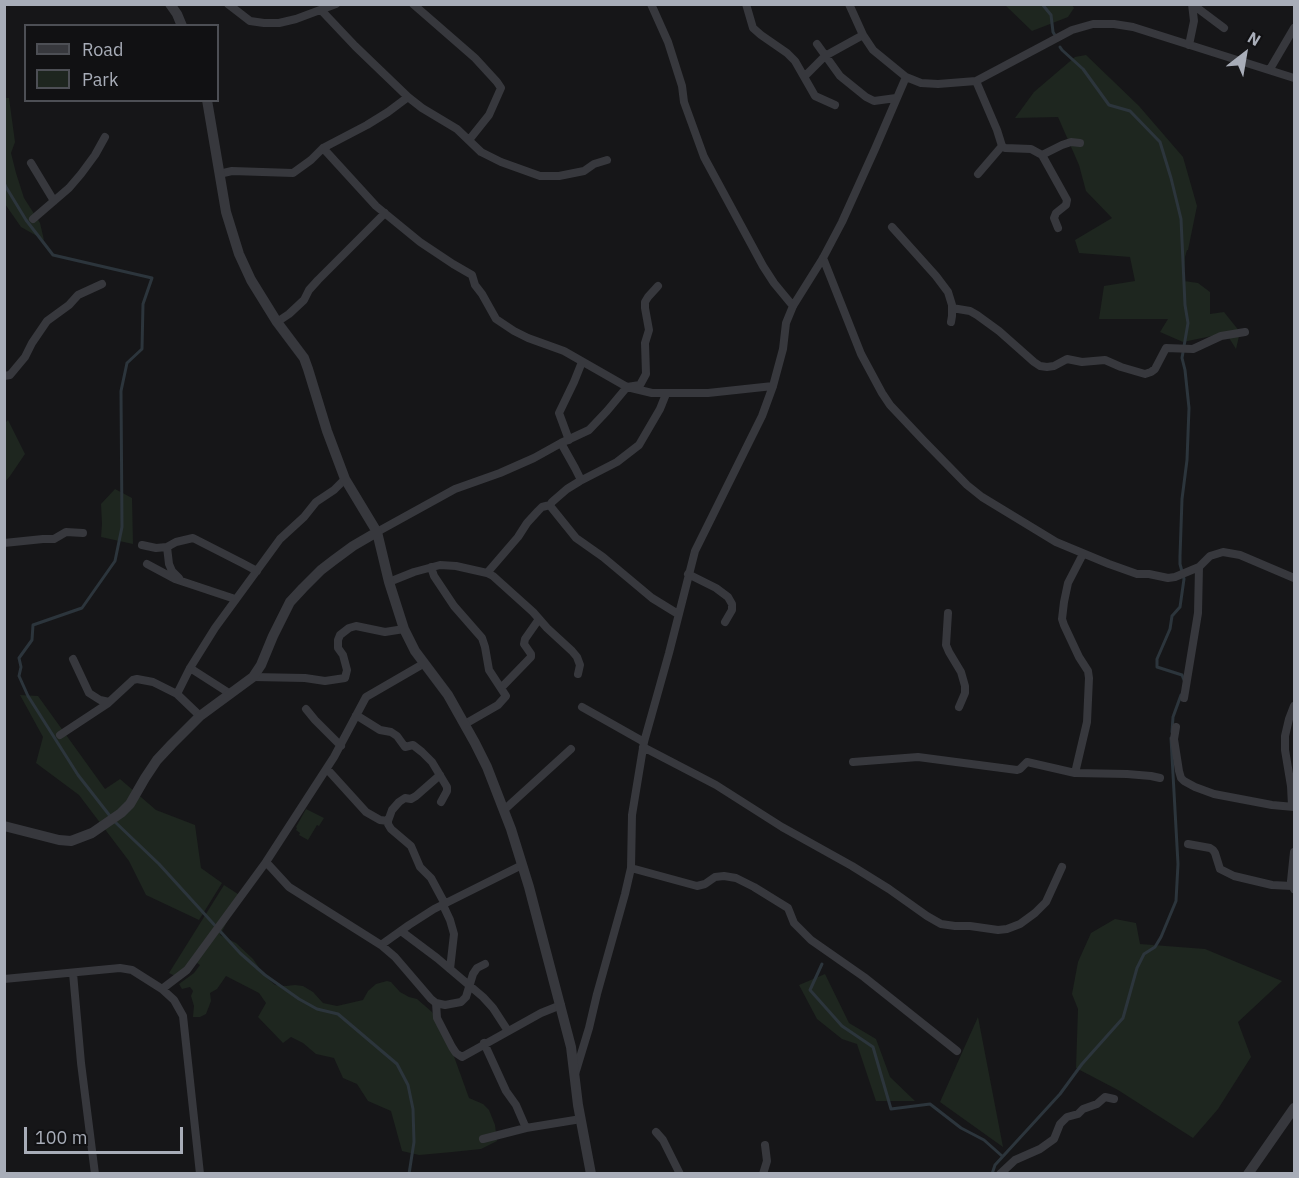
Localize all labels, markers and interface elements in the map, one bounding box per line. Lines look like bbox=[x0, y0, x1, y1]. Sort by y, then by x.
legend bbox=[24, 24, 219, 102]
north arrow bbox=[1215, 24, 1275, 84]
text: N bbox=[1244, 27, 1264, 50]
text: Road bbox=[82, 38, 123, 61]
text: Park bbox=[82, 68, 118, 91]
scale bar bbox=[27, 1115, 186, 1153]
text: 100 m bbox=[35, 1126, 87, 1149]

